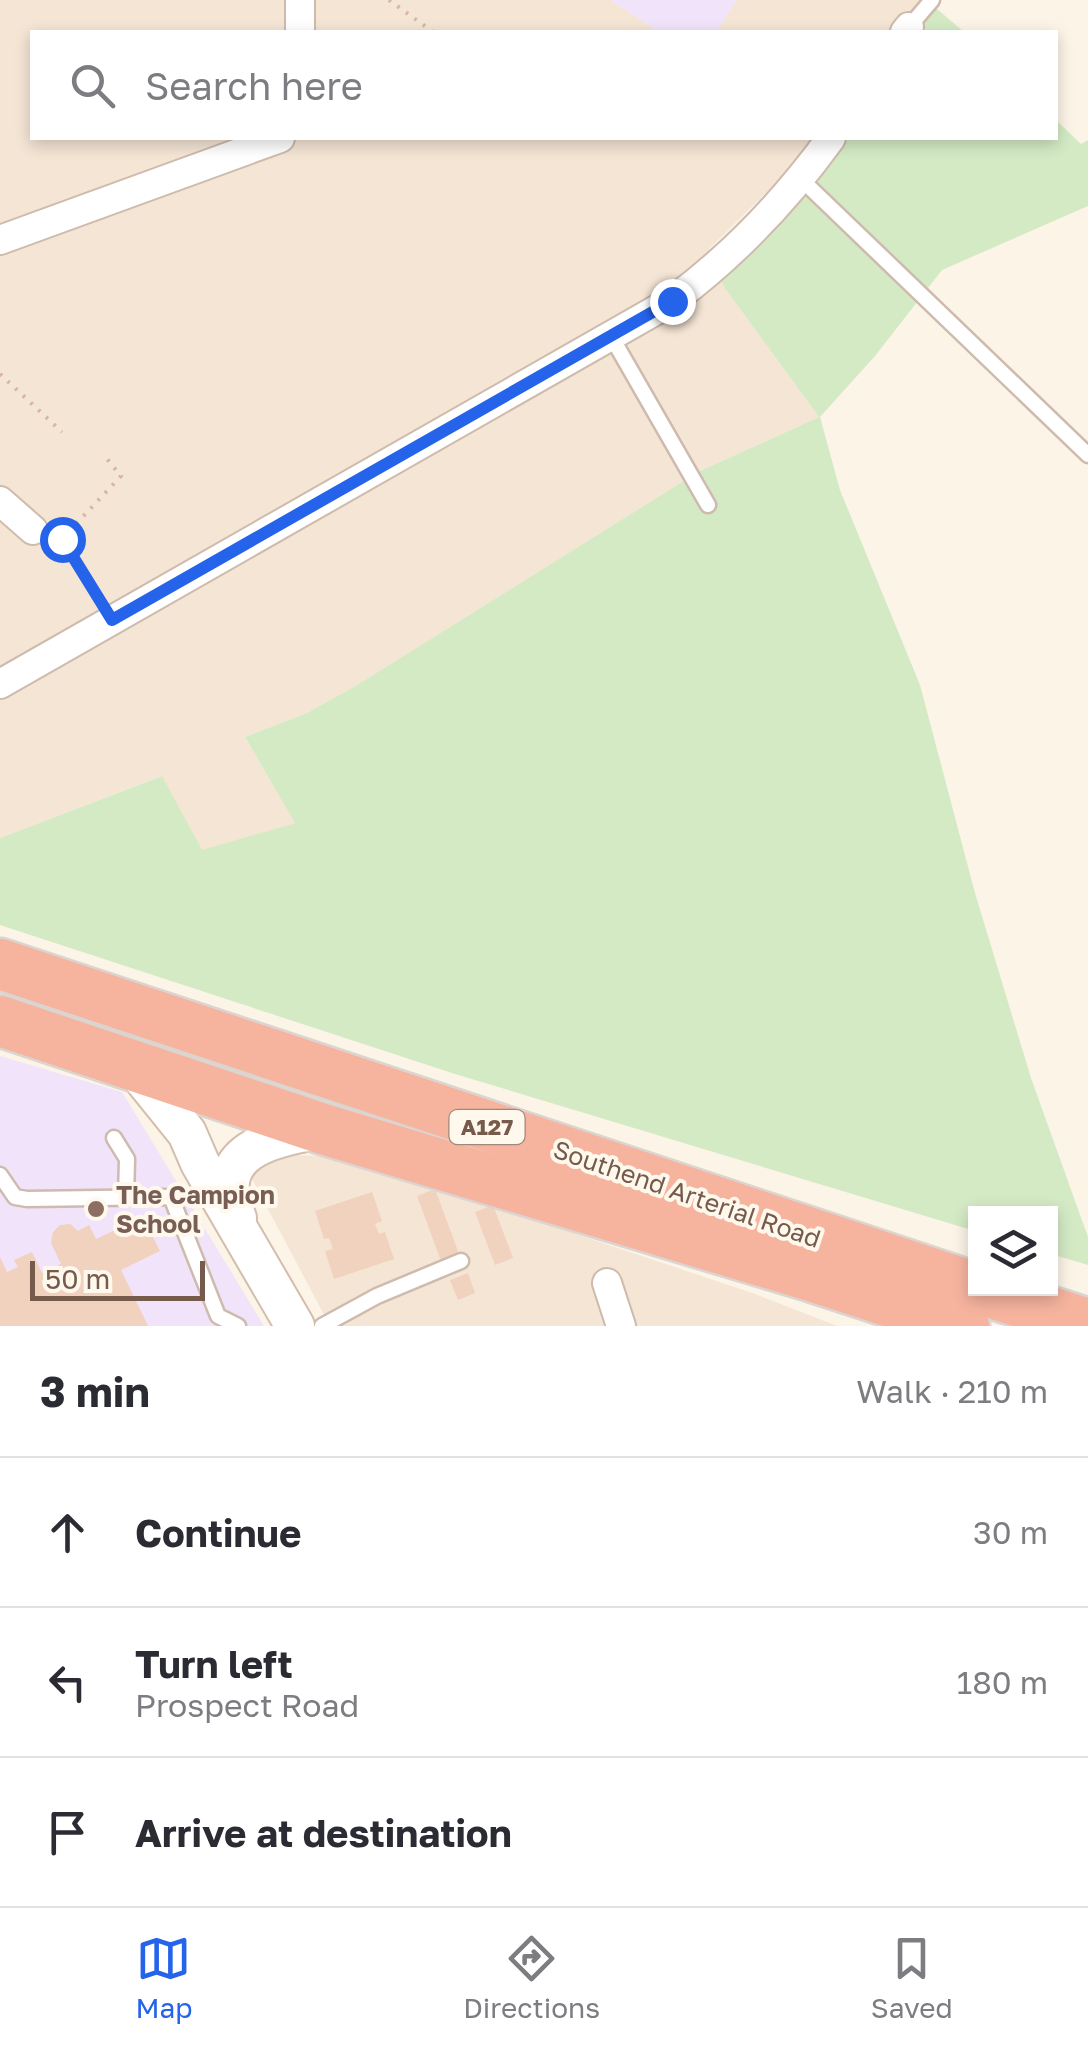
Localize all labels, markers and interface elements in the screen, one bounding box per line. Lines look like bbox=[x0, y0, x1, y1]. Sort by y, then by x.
search box bbox=[30, 30, 1058, 140]
icon: search bbox=[65, 58, 120, 113]
text: Search here bbox=[145, 63, 363, 108]
route end bbox=[650, 279, 696, 325]
route start bbox=[40, 517, 86, 563]
road number: A127 bbox=[450, 1110, 524, 1144]
street label: Southend Arterial Road bbox=[549, 1133, 825, 1254]
place label: The Campion School bbox=[116, 1179, 275, 1239]
marker: The Campion School bbox=[85, 1198, 107, 1220]
map controls bbox=[968, 1206, 1058, 1296]
button: layers bbox=[968, 1206, 1058, 1296]
scale bar bbox=[30, 1256, 205, 1300]
text: 50 m bbox=[45, 1262, 110, 1295]
text: 3 min bbox=[40, 1366, 150, 1416]
text: Walk · 210 m bbox=[856, 1372, 1048, 1410]
icon: ahead bbox=[40, 1505, 95, 1560]
text: Continue bbox=[135, 1510, 301, 1555]
text: 30 m bbox=[973, 1513, 1048, 1551]
text: Turn left bbox=[135, 1641, 293, 1686]
icon: left bbox=[40, 1655, 95, 1710]
text: 180 m bbox=[957, 1663, 1048, 1701]
text: Prospect Road bbox=[135, 1686, 359, 1724]
icon: arrive bbox=[40, 1805, 95, 1860]
text: Arrive at destination bbox=[135, 1810, 512, 1855]
tab: Map bbox=[135, 1931, 193, 2024]
tab: Directions bbox=[463, 1931, 600, 2024]
tab: Saved bbox=[871, 1931, 953, 2024]

